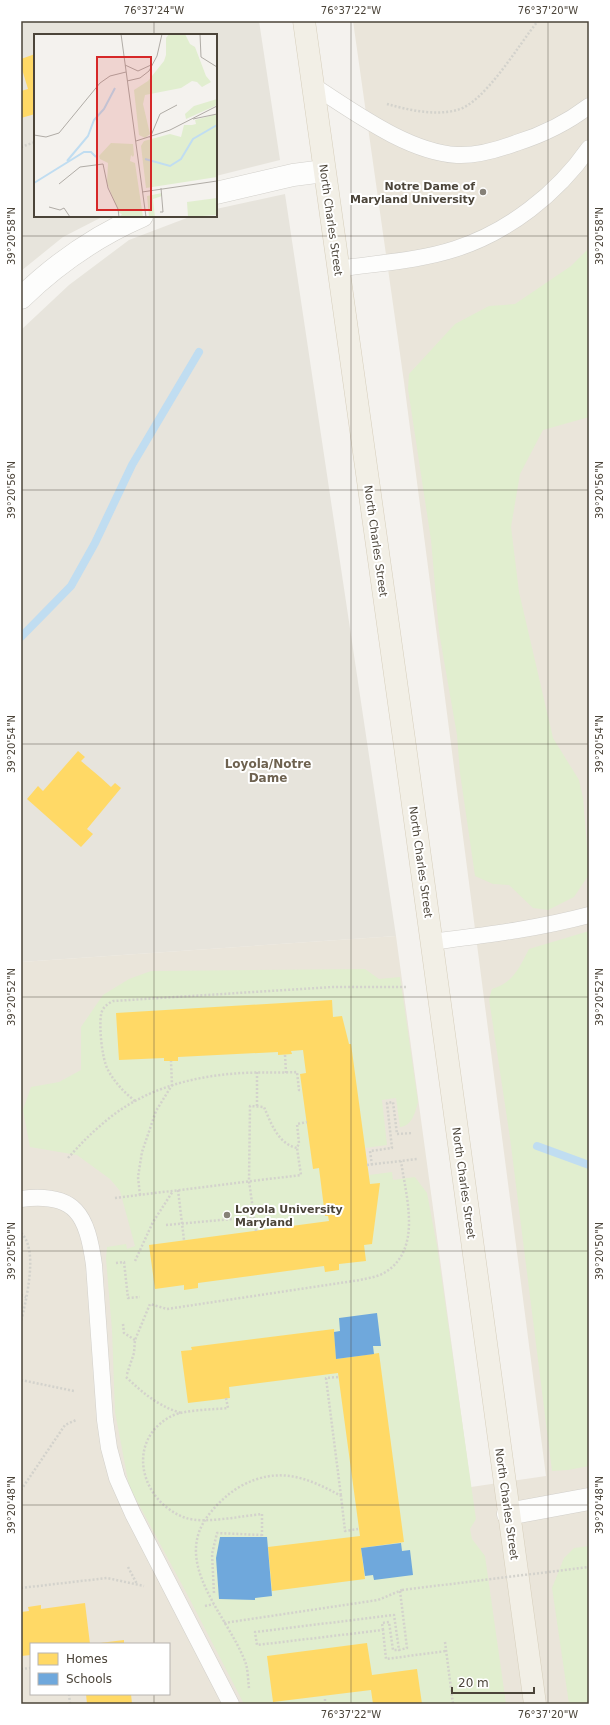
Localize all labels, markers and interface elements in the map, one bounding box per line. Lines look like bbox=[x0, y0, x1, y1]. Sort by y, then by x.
text: 76°37'24"W bbox=[124, 5, 184, 16]
text: 76°37'22"W bbox=[321, 5, 381, 16]
text: 76°37'20"W bbox=[518, 5, 578, 16]
inset map bbox=[34, 34, 217, 217]
street label: North Charles Street bbox=[316, 163, 345, 277]
place label: Notre Dame of Maryland University bbox=[350, 180, 475, 206]
marker: Notre Dame of Maryland University bbox=[478, 187, 488, 197]
text: 39°20'58"N bbox=[6, 207, 17, 265]
text: 39°20'58"N bbox=[594, 207, 605, 265]
text: 39°20'56"N bbox=[6, 461, 17, 519]
text: 39°20'56"N bbox=[594, 461, 605, 519]
street label: North Charles Street bbox=[361, 484, 390, 598]
text: 39°20'54"N bbox=[6, 715, 17, 773]
text: 39°20'54"N bbox=[594, 715, 605, 773]
district label: Loyola/Notre Dame bbox=[225, 757, 311, 785]
street label: North Charles Street bbox=[406, 805, 435, 919]
text: 39°20'52"N bbox=[6, 968, 17, 1026]
text: 39°20'52"N bbox=[594, 968, 605, 1026]
street label: North Charles Street bbox=[449, 1126, 478, 1240]
place label: Loyola University Maryland bbox=[235, 1203, 343, 1229]
marker: Loyola University Maryland bbox=[222, 1210, 232, 1220]
text: 39°20'50"N bbox=[6, 1222, 17, 1280]
text: 39°20'50"N bbox=[594, 1222, 605, 1280]
street label: North Charles Street bbox=[492, 1447, 521, 1561]
text: 39°20'48"N bbox=[6, 1476, 17, 1534]
text: 39°20'48"N bbox=[594, 1476, 605, 1534]
legend bbox=[30, 1643, 170, 1695]
text: Homes bbox=[66, 1652, 108, 1666]
scale bar bbox=[452, 1669, 534, 1695]
text: Schools bbox=[66, 1672, 112, 1686]
text: 20 m bbox=[458, 1676, 489, 1690]
text: 76°37'22"W bbox=[321, 1709, 381, 1720]
text: 76°37'20"W bbox=[518, 1709, 578, 1720]

